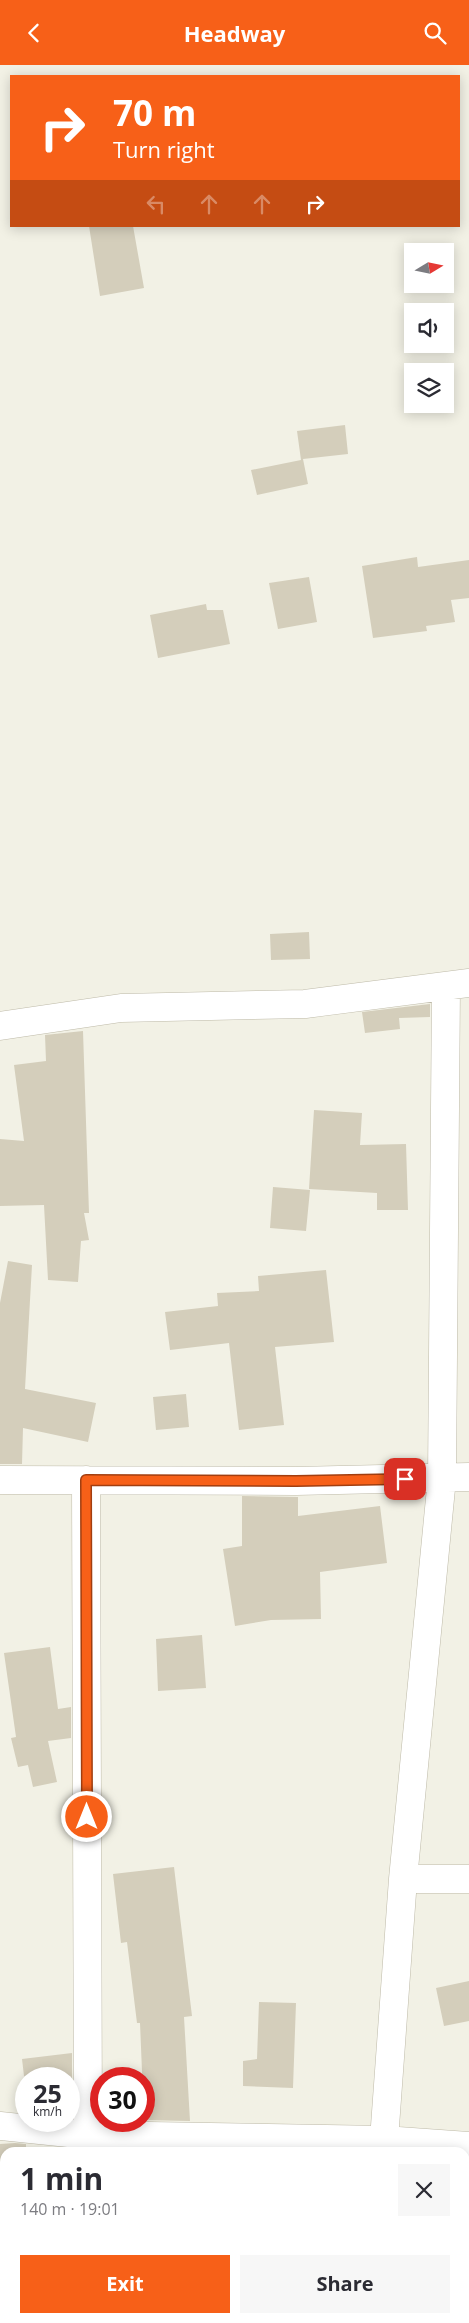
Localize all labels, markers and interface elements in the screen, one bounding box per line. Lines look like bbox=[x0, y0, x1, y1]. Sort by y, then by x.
text: Headway bbox=[184, 18, 285, 48]
icon: back bbox=[20, 19, 48, 47]
icon: search bbox=[421, 19, 449, 47]
text: 70 m bbox=[113, 89, 196, 136]
icon: right bbox=[30, 95, 95, 160]
text: Turn right bbox=[113, 134, 215, 164]
icon: left bbox=[142, 190, 170, 218]
icon: ahead bbox=[195, 190, 223, 218]
icon: ahead bbox=[248, 190, 276, 218]
icon: right bbox=[301, 190, 329, 218]
north arrow bbox=[404, 243, 454, 293]
map controls bbox=[404, 243, 454, 413]
button: sound bbox=[404, 303, 454, 353]
button: layers bbox=[404, 363, 454, 413]
pin bbox=[384, 1458, 426, 1500]
icon: arrive bbox=[391, 1465, 419, 1493]
position arrow bbox=[60, 1790, 112, 1842]
speed limit sign: 30 bbox=[90, 2067, 155, 2132]
text: 25 bbox=[33, 2076, 62, 2110]
text: km/h bbox=[33, 2103, 62, 2120]
text: 1 min bbox=[20, 2158, 103, 2199]
button: close bbox=[398, 2164, 450, 2216]
text: 140 m · 19:01 bbox=[20, 2198, 120, 2220]
button: Exit bbox=[20, 2255, 230, 2313]
button: Share bbox=[240, 2255, 450, 2313]

